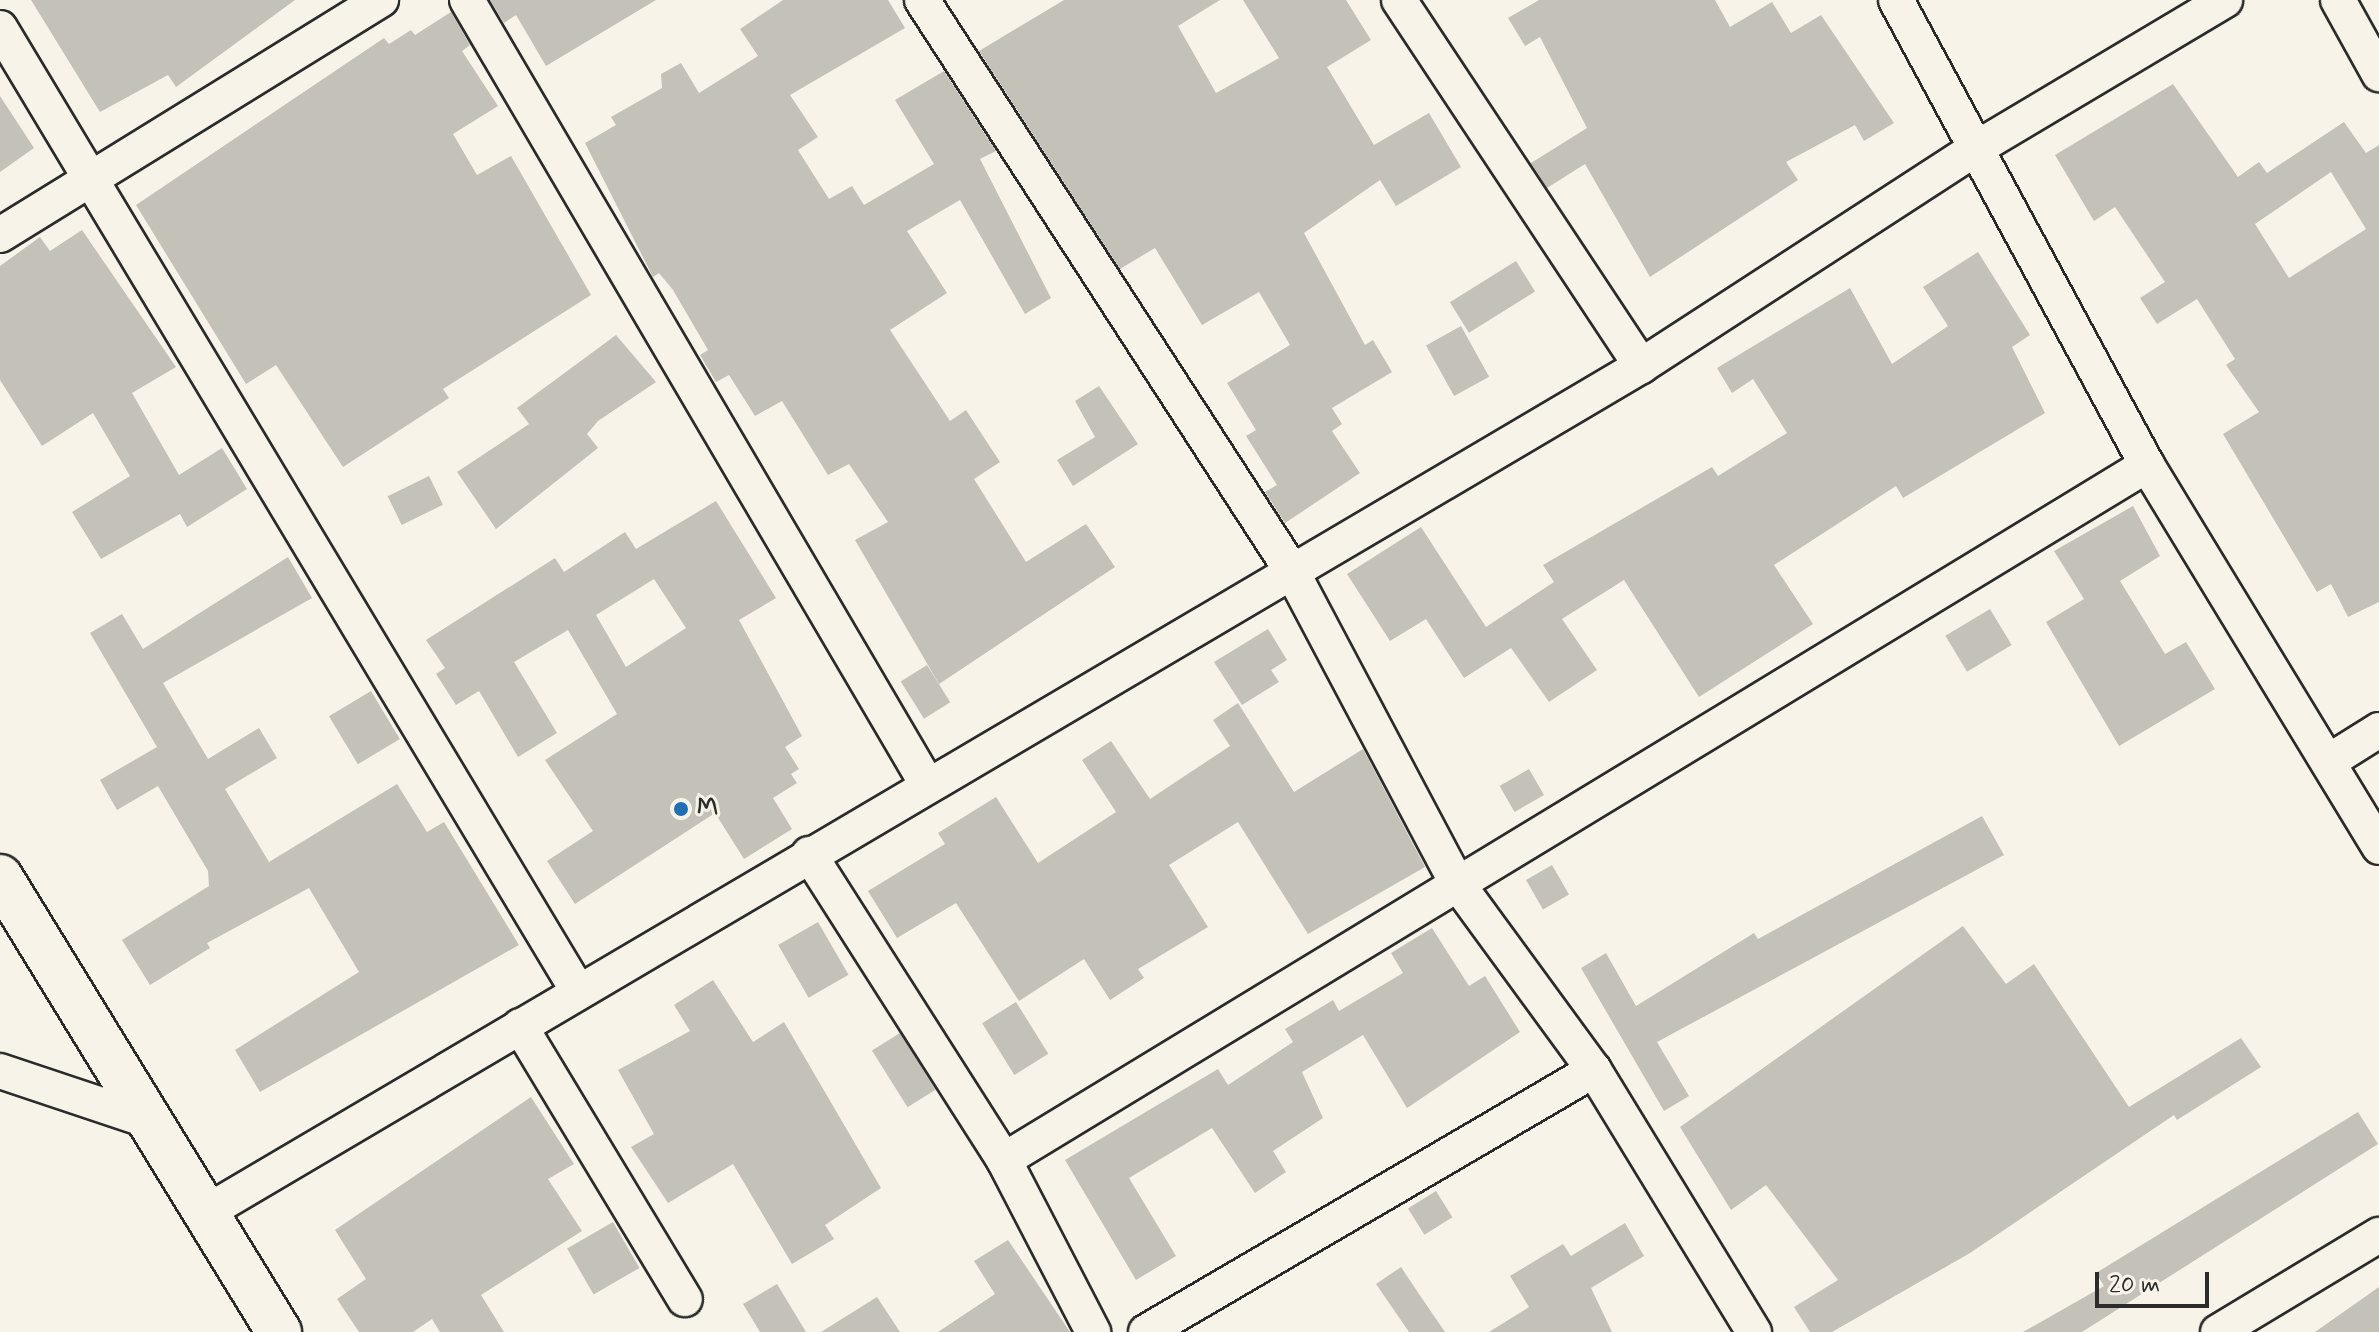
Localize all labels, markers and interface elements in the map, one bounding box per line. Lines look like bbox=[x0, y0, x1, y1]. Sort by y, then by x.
place label: M bbox=[697, 795, 718, 823]
marker: M bbox=[672, 800, 690, 818]
scale bar bbox=[2099, 1256, 2213, 1306]
text: 20 m bbox=[2109, 1270, 2160, 1301]

